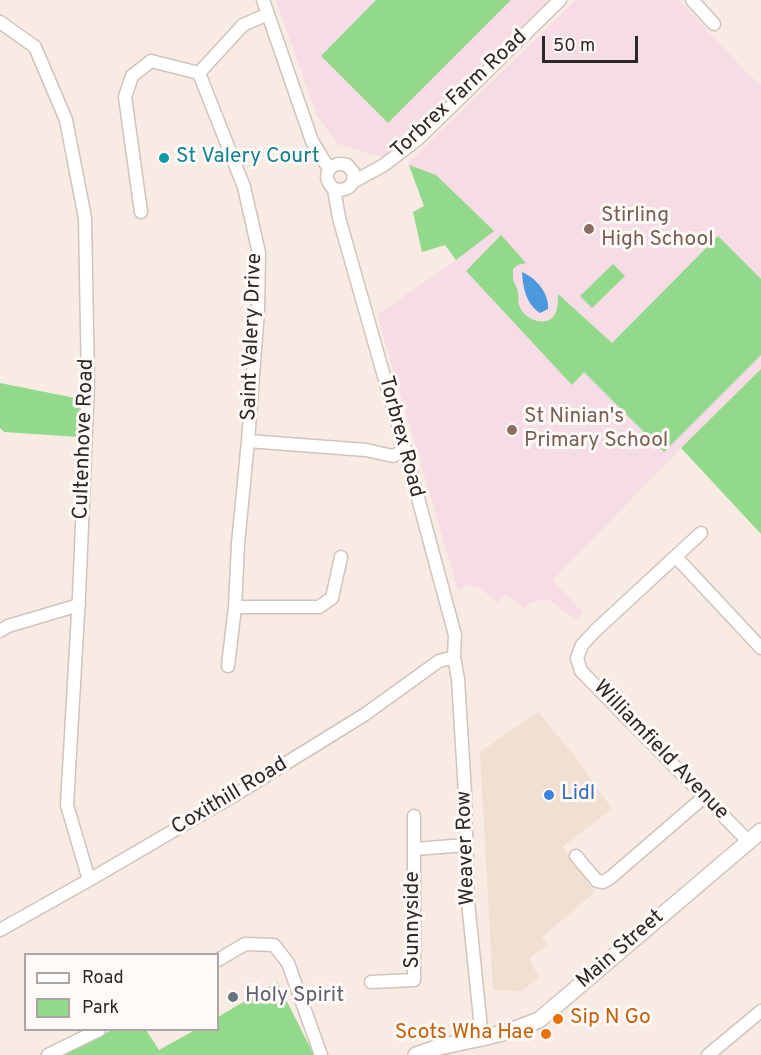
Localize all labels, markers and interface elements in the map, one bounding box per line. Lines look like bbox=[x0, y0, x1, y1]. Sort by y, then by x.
scale bar bbox=[545, 24, 641, 62]
street label: Torbrex Farm Road bbox=[387, 26, 533, 164]
text: 50 m bbox=[553, 35, 595, 58]
place label: St Valery Court bbox=[176, 145, 320, 171]
marker: St Valery Court bbox=[157, 151, 171, 165]
place label: Stirling High School bbox=[601, 204, 714, 254]
marker: Stirling High School bbox=[582, 222, 596, 236]
street label: Saint Valery Drive bbox=[237, 253, 269, 421]
street label: Cultenhove Road bbox=[70, 358, 100, 520]
street label: Torbrex Road bbox=[372, 374, 428, 500]
place label: St Ninian's Primary School bbox=[524, 405, 668, 455]
marker: St Ninian's Primary School bbox=[505, 423, 519, 437]
street label: Williamfield Avenue bbox=[587, 676, 733, 826]
street label: Coxithill Road bbox=[168, 753, 292, 841]
place label: Lidl bbox=[561, 782, 595, 808]
marker: Lidl bbox=[542, 788, 556, 802]
street label: Weaver Row bbox=[452, 790, 482, 906]
street label: Sunnyside bbox=[401, 871, 427, 969]
street label: Main Street bbox=[572, 905, 670, 995]
legend bbox=[24, 953, 219, 1031]
text: Road bbox=[82, 967, 124, 990]
place label: Holy Spirit bbox=[245, 984, 344, 1010]
marker: Holy Spirit bbox=[226, 990, 240, 1004]
text: Park bbox=[82, 997, 119, 1020]
place label: Sip N Go bbox=[570, 1006, 651, 1032]
marker: Sip N Go bbox=[551, 1012, 565, 1026]
place label: Scots Wha Hae bbox=[395, 1021, 534, 1047]
marker: Scots Wha Hae bbox=[539, 1027, 553, 1041]

